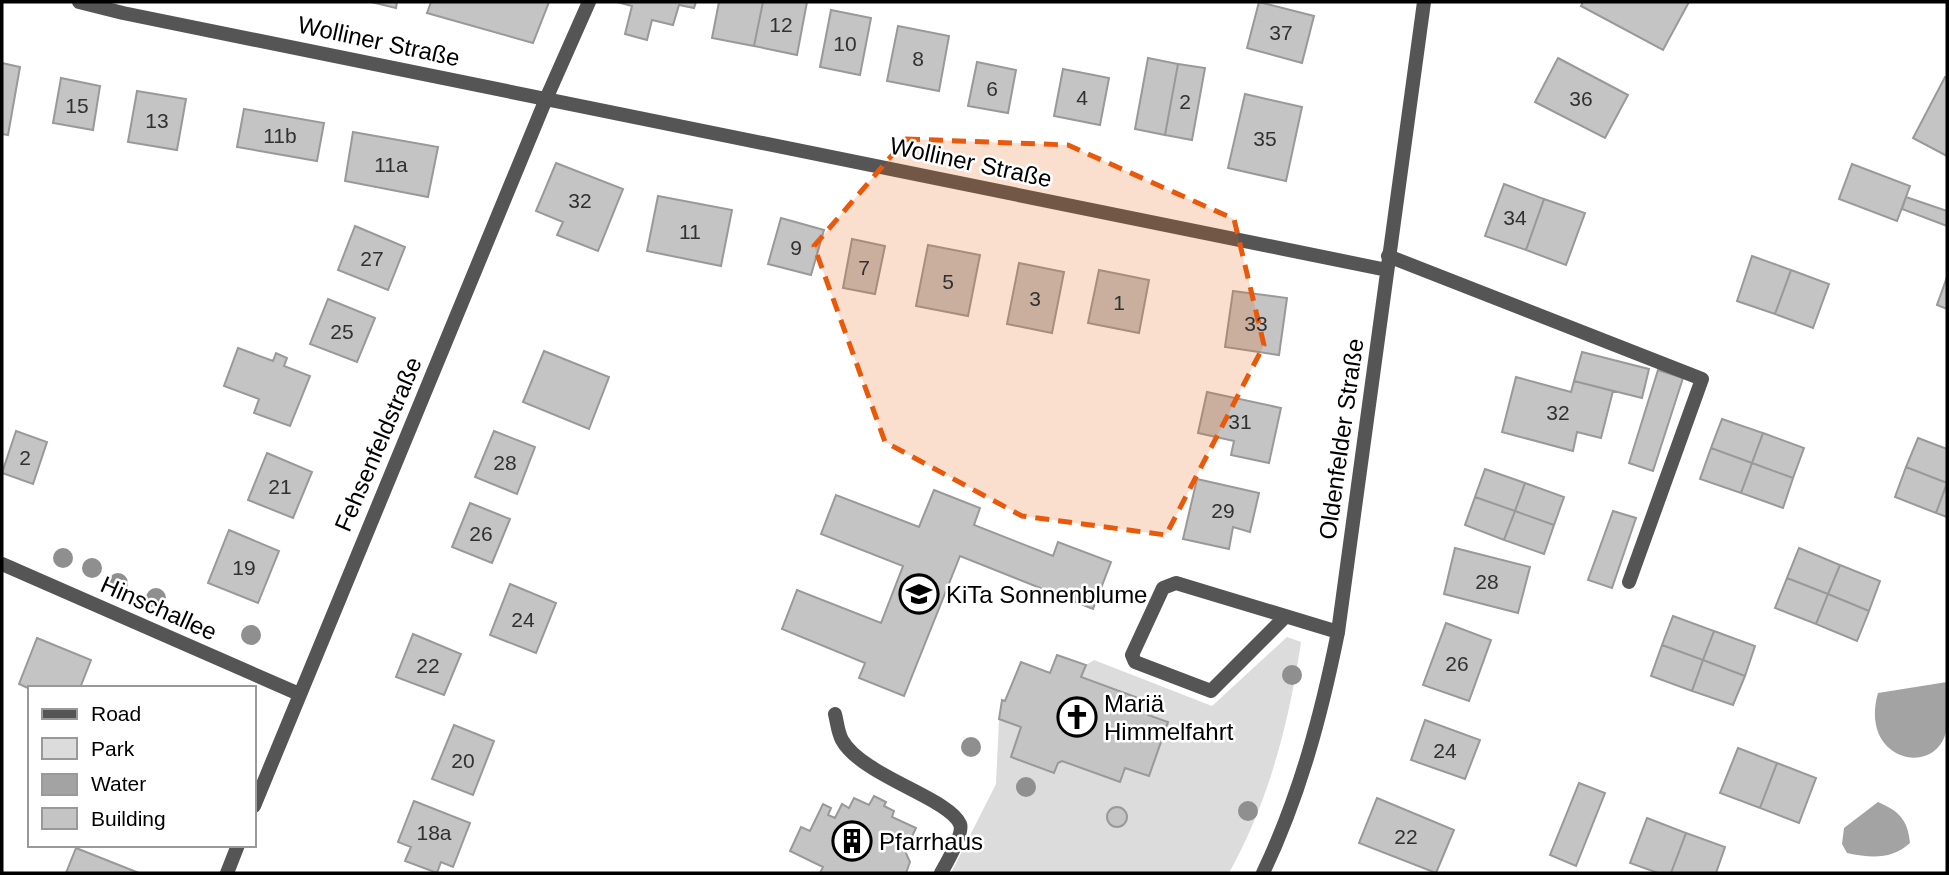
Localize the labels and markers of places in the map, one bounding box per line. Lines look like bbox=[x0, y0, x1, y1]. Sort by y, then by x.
school or university icon: KiTa Sonnenblume bbox=[898, 573, 940, 615]
place label: KiTa Sonnenblume bbox=[946, 581, 1147, 608]
place label: Mariä Himmelfahrt bbox=[1104, 690, 1234, 745]
church icon: Mariä Himmelfahrt bbox=[1056, 696, 1098, 738]
building icon: Pfarrhaus bbox=[831, 820, 873, 862]
place label: Pfarrhaus bbox=[879, 828, 983, 855]

